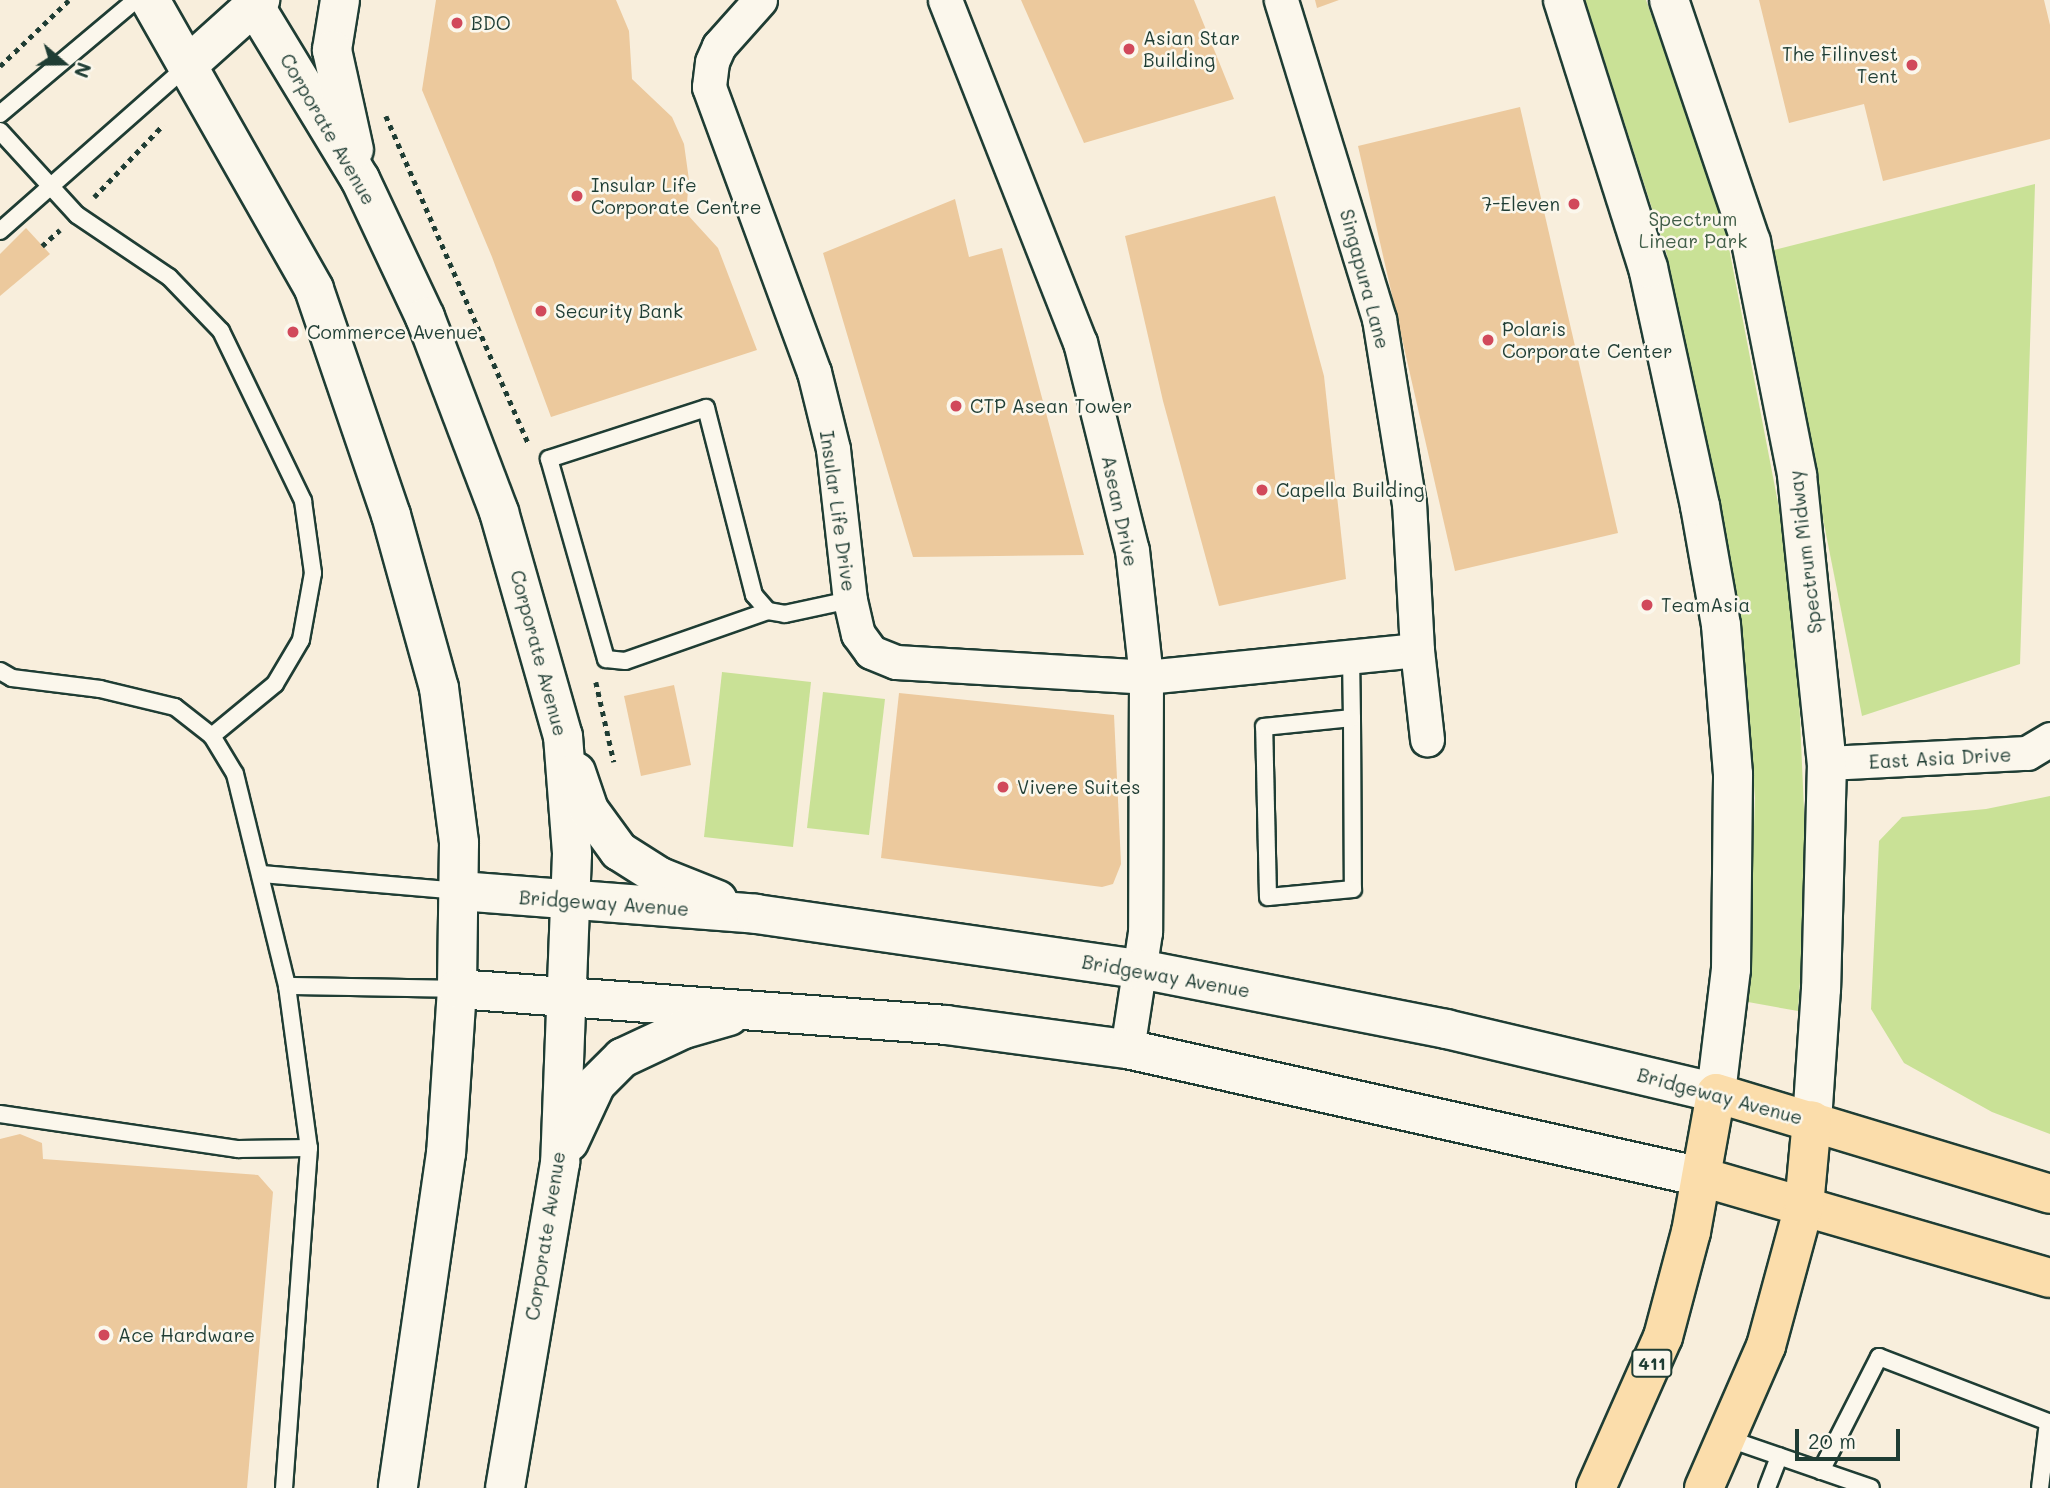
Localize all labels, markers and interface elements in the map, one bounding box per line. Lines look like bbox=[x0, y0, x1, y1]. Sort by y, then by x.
place label: BDO bbox=[471, 12, 511, 34]
marker: BDO bbox=[449, 15, 465, 31]
place label: Asian Star Building bbox=[1143, 27, 1240, 71]
north arrow bbox=[28, 28, 98, 98]
marker: Asian Star Building bbox=[1121, 41, 1137, 57]
place label: The Filinvest Tent bbox=[1782, 43, 1898, 87]
street label: Corporate Avenue bbox=[275, 49, 381, 209]
marker: The Filinvest Tent bbox=[1904, 57, 1920, 73]
text: N bbox=[69, 59, 97, 81]
place label: Insular Life Corporate Centre bbox=[591, 174, 761, 218]
marker: Insular Life Corporate Centre bbox=[569, 188, 585, 204]
place label: 7-Eleven bbox=[1482, 193, 1560, 215]
marker: 7-Eleven bbox=[1566, 196, 1582, 212]
street label: Singapura Lane bbox=[1335, 207, 1395, 351]
park label: Spectrum Linear Park bbox=[1639, 208, 1747, 252]
place label: Security Bank bbox=[555, 300, 683, 322]
marker: Security Bank bbox=[533, 303, 549, 319]
place label: Polaris Corporate Center bbox=[1502, 318, 1672, 362]
place label: Commerce Avenue bbox=[307, 321, 478, 343]
marker: Commerce Avenue bbox=[285, 324, 301, 340]
marker: Polaris Corporate Center bbox=[1480, 332, 1496, 348]
place label: CTP Asean Tower bbox=[970, 395, 1132, 417]
marker: CTP Asean Tower bbox=[948, 398, 964, 414]
street label: Insular Life Drive bbox=[815, 429, 861, 593]
street label: Asean Drive bbox=[1097, 453, 1143, 569]
street label: Spectrum Midway bbox=[1784, 469, 1826, 635]
place label: Capella Building bbox=[1276, 479, 1425, 501]
marker: Capella Building bbox=[1254, 482, 1270, 498]
street label: Corporate Avenue bbox=[506, 568, 572, 738]
place label: TeamAsia bbox=[1661, 594, 1750, 616]
marker: TeamAsia bbox=[1639, 597, 1655, 613]
street label: East Asia Drive bbox=[1868, 743, 2012, 773]
place label: Vivere Suites bbox=[1017, 776, 1140, 798]
marker: Vivere Suites bbox=[995, 779, 1011, 795]
street label: Bridgeway Avenue bbox=[518, 886, 690, 920]
street label: Bridgeway Avenue bbox=[1080, 950, 1252, 1002]
street label: Bridgeway Avenue bbox=[1635, 1063, 1805, 1129]
street label: Corporate Avenue bbox=[520, 1150, 570, 1322]
place label: Ace Hardware bbox=[118, 1324, 255, 1346]
marker: Ace Hardware bbox=[96, 1327, 112, 1343]
road number: 411 bbox=[1631, 1348, 1673, 1378]
scale bar bbox=[1798, 1414, 1903, 1458]
text: 20 m bbox=[1808, 1427, 1856, 1454]

